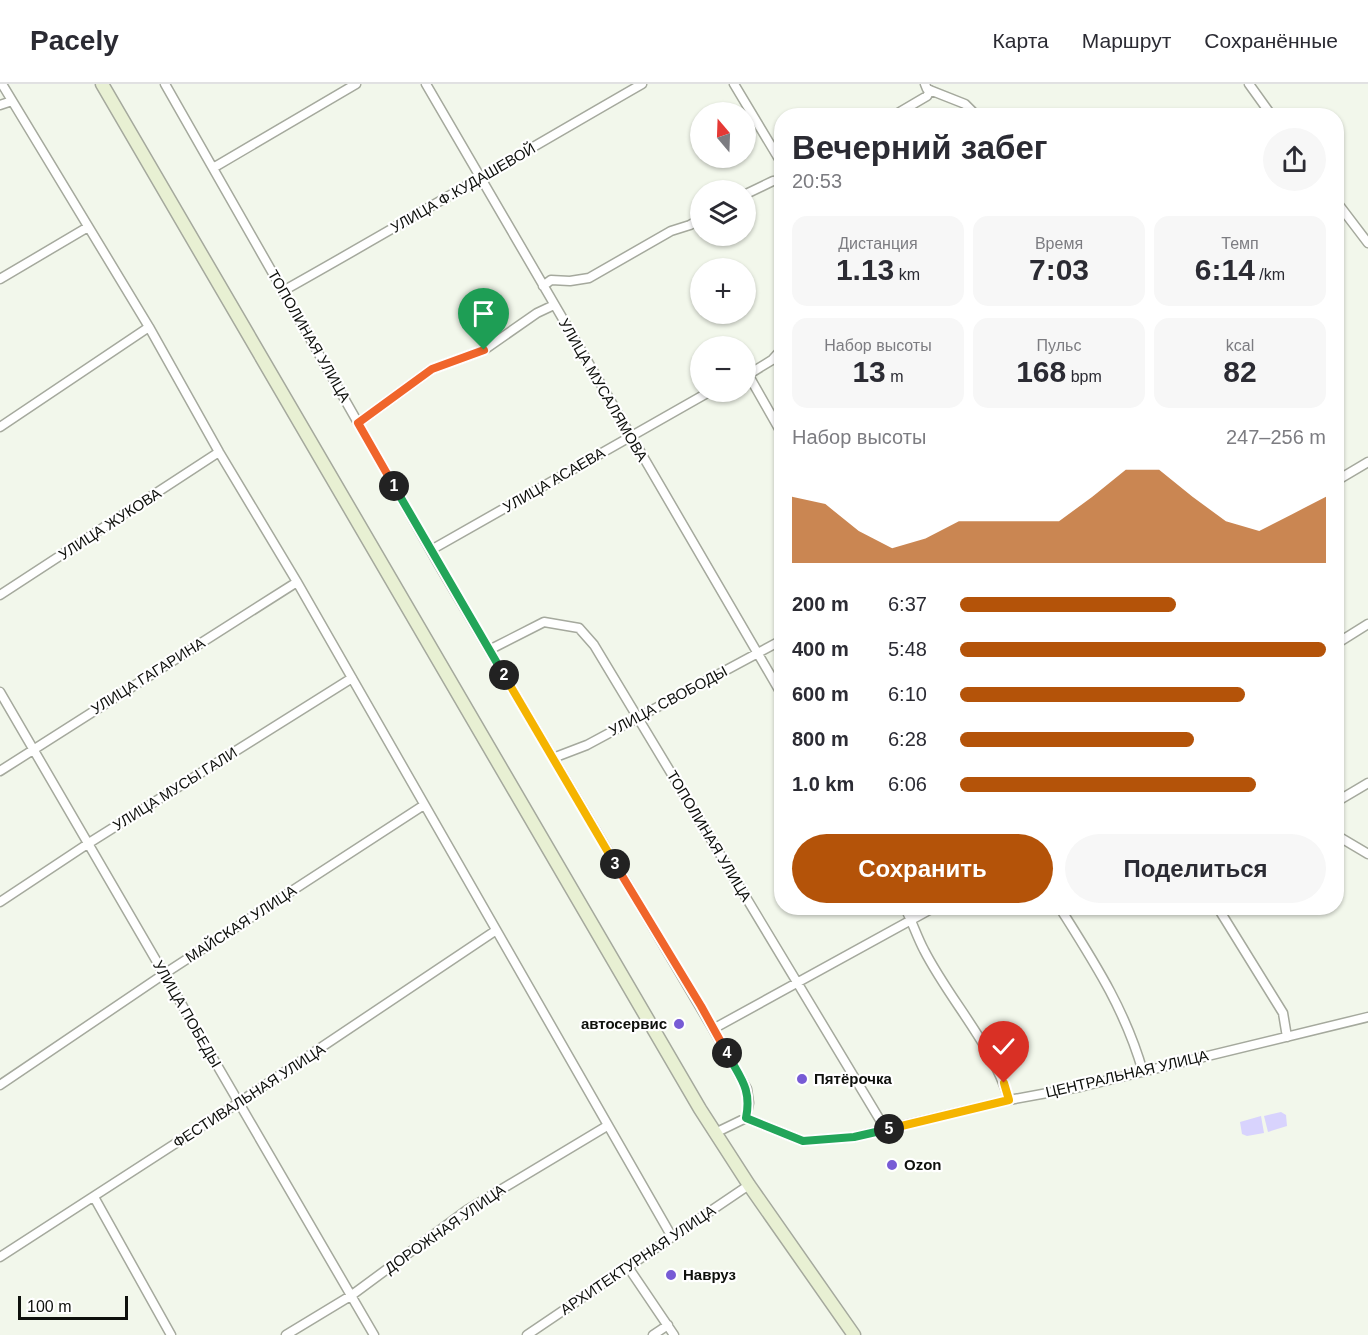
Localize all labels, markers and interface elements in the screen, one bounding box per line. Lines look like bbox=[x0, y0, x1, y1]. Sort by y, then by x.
text: Pacely bbox=[30, 25, 119, 56]
text: Карта bbox=[993, 29, 1049, 52]
text: Маршрут bbox=[1082, 29, 1171, 52]
text: Сохранённые bbox=[1204, 29, 1338, 52]
north arrow bbox=[690, 102, 756, 168]
map controls bbox=[690, 102, 756, 402]
button: share bbox=[1263, 128, 1326, 191]
text: Вечерний забег bbox=[792, 129, 1048, 166]
street label: УЛИЦА Ф.КУДАШЕВОЙ bbox=[387, 139, 538, 236]
text: 20:53 bbox=[792, 170, 842, 192]
button: layers bbox=[690, 180, 756, 246]
text: Дистанция bbox=[838, 235, 918, 252]
text: Время bbox=[1035, 235, 1083, 252]
text: Темп bbox=[1221, 235, 1259, 252]
text: 1.13 bbox=[836, 253, 894, 286]
text: 7:03 bbox=[1029, 253, 1089, 286]
text: 6:14 bbox=[1195, 253, 1255, 286]
button: + bbox=[690, 258, 756, 324]
text: km bbox=[894, 266, 920, 283]
text: /km bbox=[1255, 266, 1285, 283]
street label: ТОПОЛИНАЯ УЛИЦА bbox=[265, 267, 354, 405]
pin bbox=[458, 288, 509, 350]
icon: arrive bbox=[467, 297, 500, 330]
street label: УЛИЦА МУСАЛЯМОВА bbox=[556, 315, 651, 464]
button: − bbox=[690, 336, 756, 402]
text: Набор высоты bbox=[824, 337, 932, 354]
text: Пульс bbox=[1037, 337, 1081, 354]
text: kcal bbox=[1226, 337, 1254, 354]
text: 13 bbox=[852, 355, 886, 388]
text: 168 bbox=[1016, 355, 1066, 388]
text: 82 bbox=[1223, 355, 1257, 388]
text: m bbox=[886, 368, 904, 385]
text: bpm bbox=[1066, 368, 1102, 385]
text: Набор высоты bbox=[792, 426, 926, 448]
text: 247–256 m bbox=[1226, 426, 1326, 448]
street label: УЛИЦА АСАЕВА bbox=[500, 444, 608, 516]
pin: 1 bbox=[379, 471, 409, 501]
text: 1 bbox=[390, 477, 398, 494]
street label: УЛИЦА ЖУКОВА bbox=[55, 484, 164, 563]
text: 200 m bbox=[792, 593, 849, 615]
text: 6:37 bbox=[888, 593, 927, 615]
street label: УЛИЦА ГАГАРИНА bbox=[88, 634, 208, 717]
text: 400 m bbox=[792, 638, 849, 660]
text: 5:48 bbox=[888, 638, 927, 660]
pin: 2 bbox=[489, 660, 519, 690]
street label: УЛИЦА СВОБОДЫ bbox=[606, 662, 730, 739]
text: 2 bbox=[500, 666, 508, 683]
text: 600 m bbox=[792, 683, 849, 705]
text: 6:10 bbox=[888, 683, 927, 705]
text: 800 m bbox=[792, 728, 849, 750]
text: 6:28 bbox=[888, 728, 927, 750]
street label: УЛИЦА МУСЫ ГАЛИ bbox=[109, 743, 240, 834]
street label: ТОПОЛИНАЯ УЛИЦА bbox=[664, 767, 755, 904]
text: 1.0 km bbox=[792, 773, 854, 795]
text: 6:06 bbox=[888, 773, 927, 795]
button: Сохранить bbox=[792, 834, 1053, 903]
button: Поделиться bbox=[1065, 834, 1326, 903]
pin: 3 bbox=[600, 849, 630, 879]
text: 3 bbox=[611, 855, 619, 872]
street label: МАЙСКАЯ УЛИЦА bbox=[182, 881, 299, 966]
street label: УЛИЦА ПОБЕДЫ bbox=[150, 957, 225, 1070]
place label: автосервис bbox=[581, 1015, 667, 1032]
marker: автосервис bbox=[672, 1017, 686, 1031]
pin bbox=[978, 1021, 1029, 1083]
icon: check bbox=[987, 1030, 1020, 1063]
pin: 4 bbox=[712, 1038, 742, 1068]
street label: ФЕСТИВАЛЬНАЯ УЛИЦА bbox=[170, 1040, 328, 1151]
text: 4 bbox=[723, 1044, 731, 1061]
street label: ЦЕНТРАЛЬНАЯ УЛИЦА bbox=[1044, 1046, 1210, 1101]
place label: Пятёрочка bbox=[814, 1070, 892, 1087]
marker: Пятёрочка bbox=[795, 1072, 809, 1086]
pin: 5 bbox=[874, 1114, 904, 1144]
text: 5 bbox=[885, 1120, 893, 1137]
place label: Ozon bbox=[904, 1156, 942, 1173]
marker: Ozon bbox=[885, 1158, 899, 1172]
street label: ДОРОЖНАЯ УЛИЦА bbox=[381, 1181, 508, 1277]
street label: АРХИТЕКТУРНАЯ УЛИЦА bbox=[557, 1201, 718, 1318]
place label: Навруз bbox=[683, 1266, 736, 1283]
marker: Навруз bbox=[664, 1268, 678, 1282]
scale bar bbox=[18, 1293, 128, 1320]
text: 100 m bbox=[27, 1298, 71, 1315]

